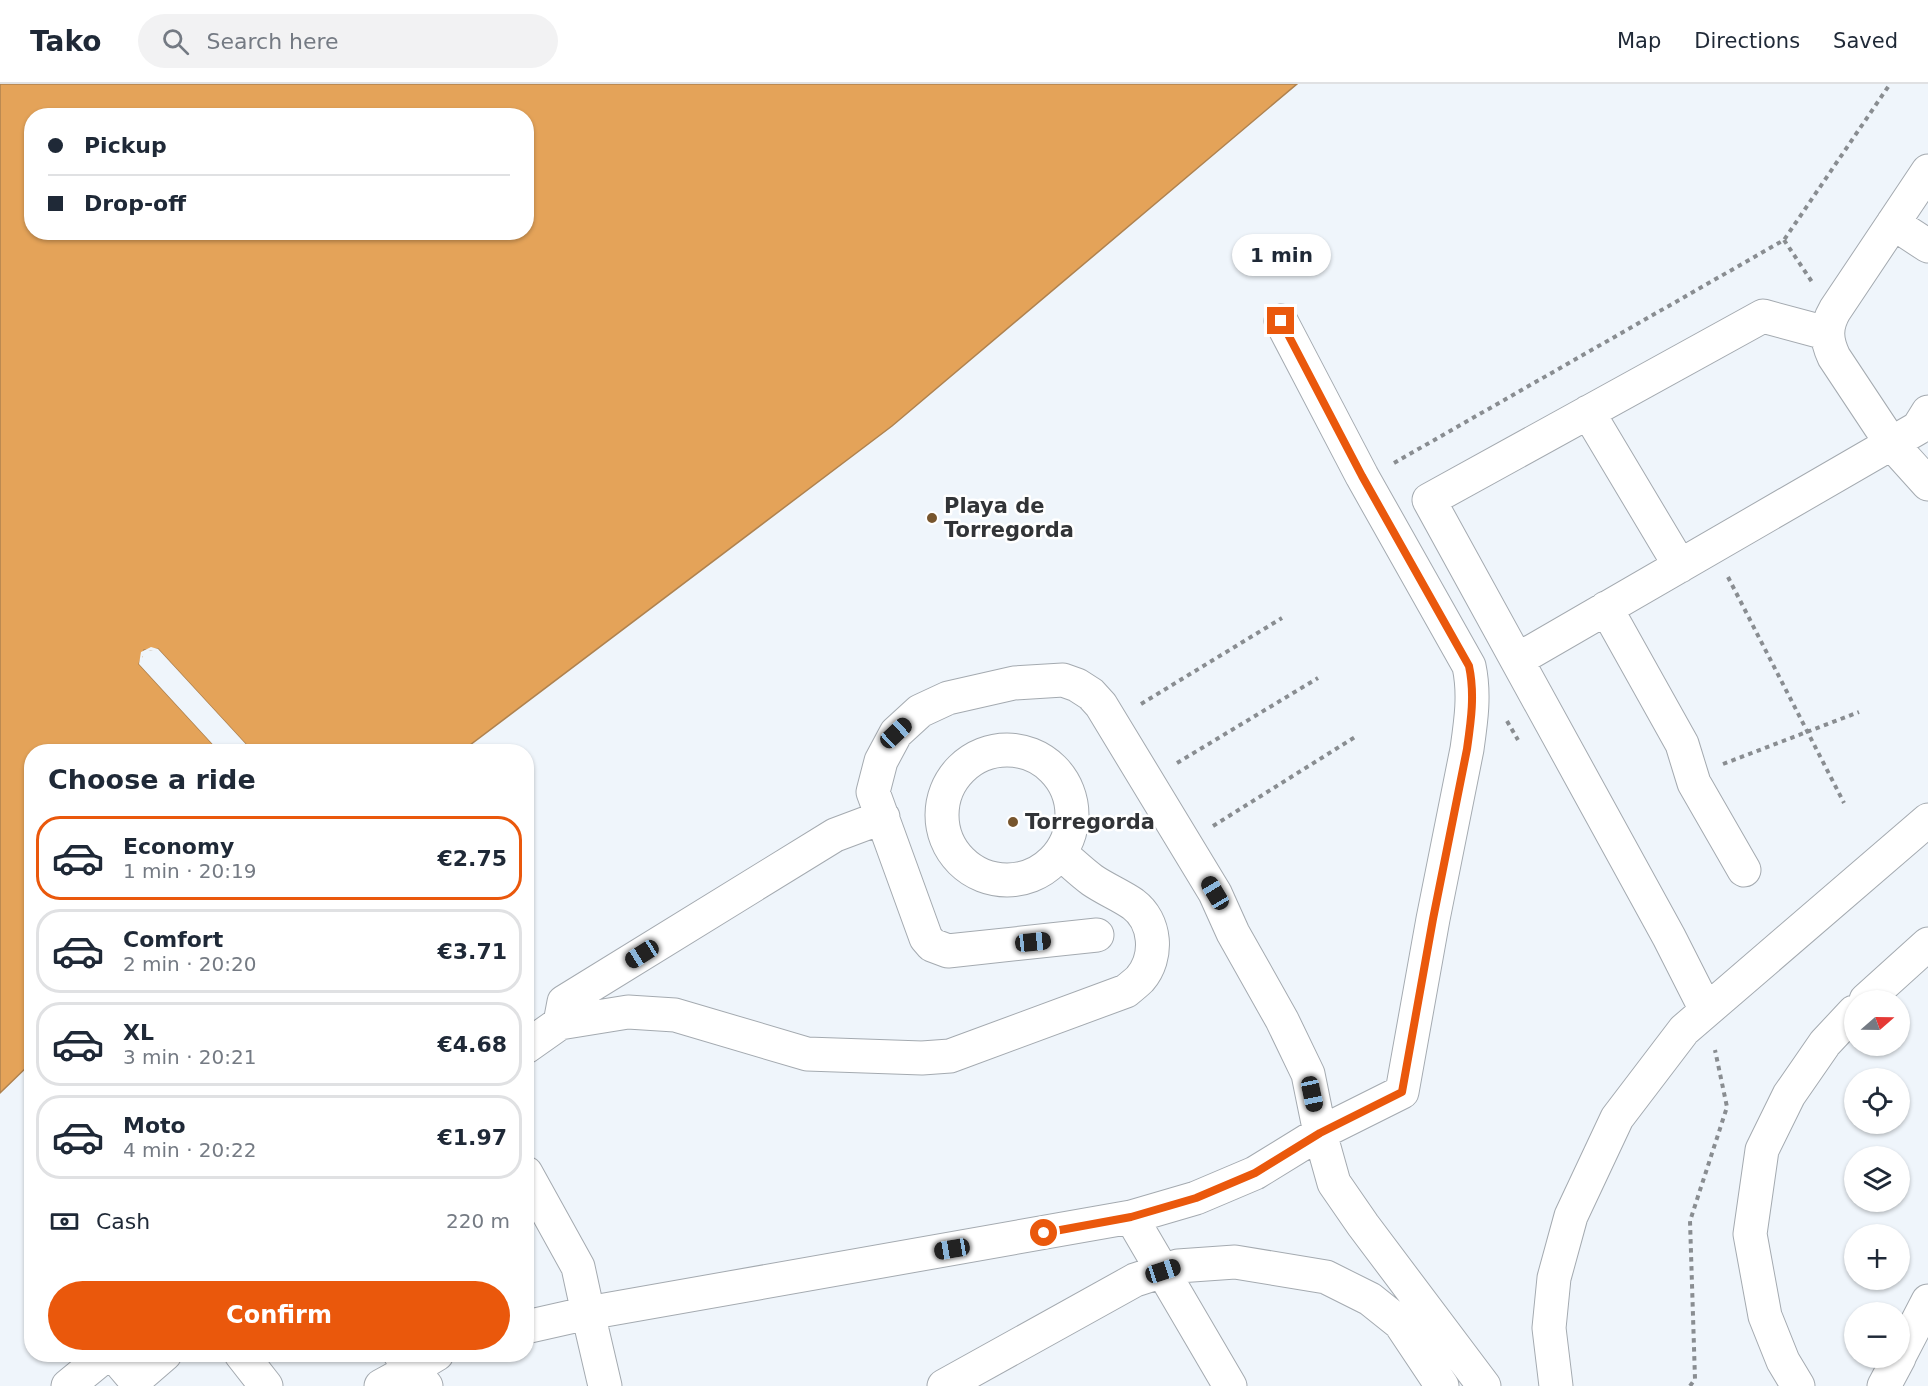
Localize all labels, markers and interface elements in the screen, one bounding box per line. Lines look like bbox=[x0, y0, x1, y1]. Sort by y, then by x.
search box bbox=[138, 14, 558, 68]
text: Tako bbox=[30, 25, 102, 58]
icon: search bbox=[159, 25, 192, 58]
text: Search here bbox=[207, 29, 339, 54]
text: Map bbox=[1617, 29, 1661, 53]
text: Directions bbox=[1694, 29, 1800, 53]
text: Saved bbox=[1833, 29, 1898, 53]
text: Pickup bbox=[84, 133, 167, 158]
text: Drop-off bbox=[84, 191, 186, 216]
callout: 1 min bbox=[1232, 234, 1330, 276]
text: 1 min bbox=[1250, 243, 1313, 267]
route end bbox=[1267, 307, 1294, 334]
place label: Playa de Torregorda bbox=[944, 494, 1074, 542]
marker: Playa de Torregorda bbox=[925, 511, 939, 525]
car bbox=[877, 714, 915, 752]
text: Choose a ride bbox=[48, 764, 256, 795]
place label: Torregorda bbox=[1025, 810, 1155, 834]
marker: Torregorda bbox=[1006, 815, 1020, 829]
icon: car bbox=[51, 831, 105, 885]
text: Economy bbox=[123, 834, 234, 859]
text: €2.75 bbox=[437, 846, 507, 871]
text: 1 min · 20:19 bbox=[123, 859, 257, 883]
car bbox=[1198, 873, 1232, 913]
icon: car bbox=[51, 924, 105, 978]
text: Comfort bbox=[123, 927, 223, 952]
car bbox=[1014, 931, 1052, 953]
car bbox=[622, 937, 662, 971]
text: €3.71 bbox=[437, 939, 507, 964]
text: 2 min · 20:20 bbox=[123, 952, 257, 976]
north arrow bbox=[1844, 990, 1910, 1056]
map controls bbox=[1844, 990, 1910, 1368]
icon: car bbox=[51, 1017, 105, 1071]
text: XL bbox=[123, 1020, 154, 1045]
text: €4.68 bbox=[437, 1032, 507, 1057]
text: 3 min · 20:21 bbox=[123, 1045, 257, 1069]
button: locate bbox=[1844, 1068, 1910, 1134]
car bbox=[1299, 1075, 1325, 1113]
icon: car bbox=[51, 1110, 105, 1164]
text: Moto bbox=[123, 1113, 186, 1138]
text: €1.97 bbox=[437, 1125, 507, 1150]
text: 4 min · 20:22 bbox=[123, 1138, 257, 1162]
button: layers bbox=[1844, 1146, 1910, 1212]
icon: cash bbox=[48, 1205, 81, 1238]
text: Cash bbox=[96, 1209, 150, 1234]
text: 220 m bbox=[446, 1209, 510, 1233]
route start bbox=[1030, 1219, 1057, 1246]
button: + bbox=[1844, 1224, 1910, 1290]
car bbox=[933, 1237, 971, 1261]
car bbox=[1143, 1257, 1183, 1285]
button: Confirm bbox=[48, 1281, 510, 1350]
button: − bbox=[1844, 1302, 1910, 1368]

